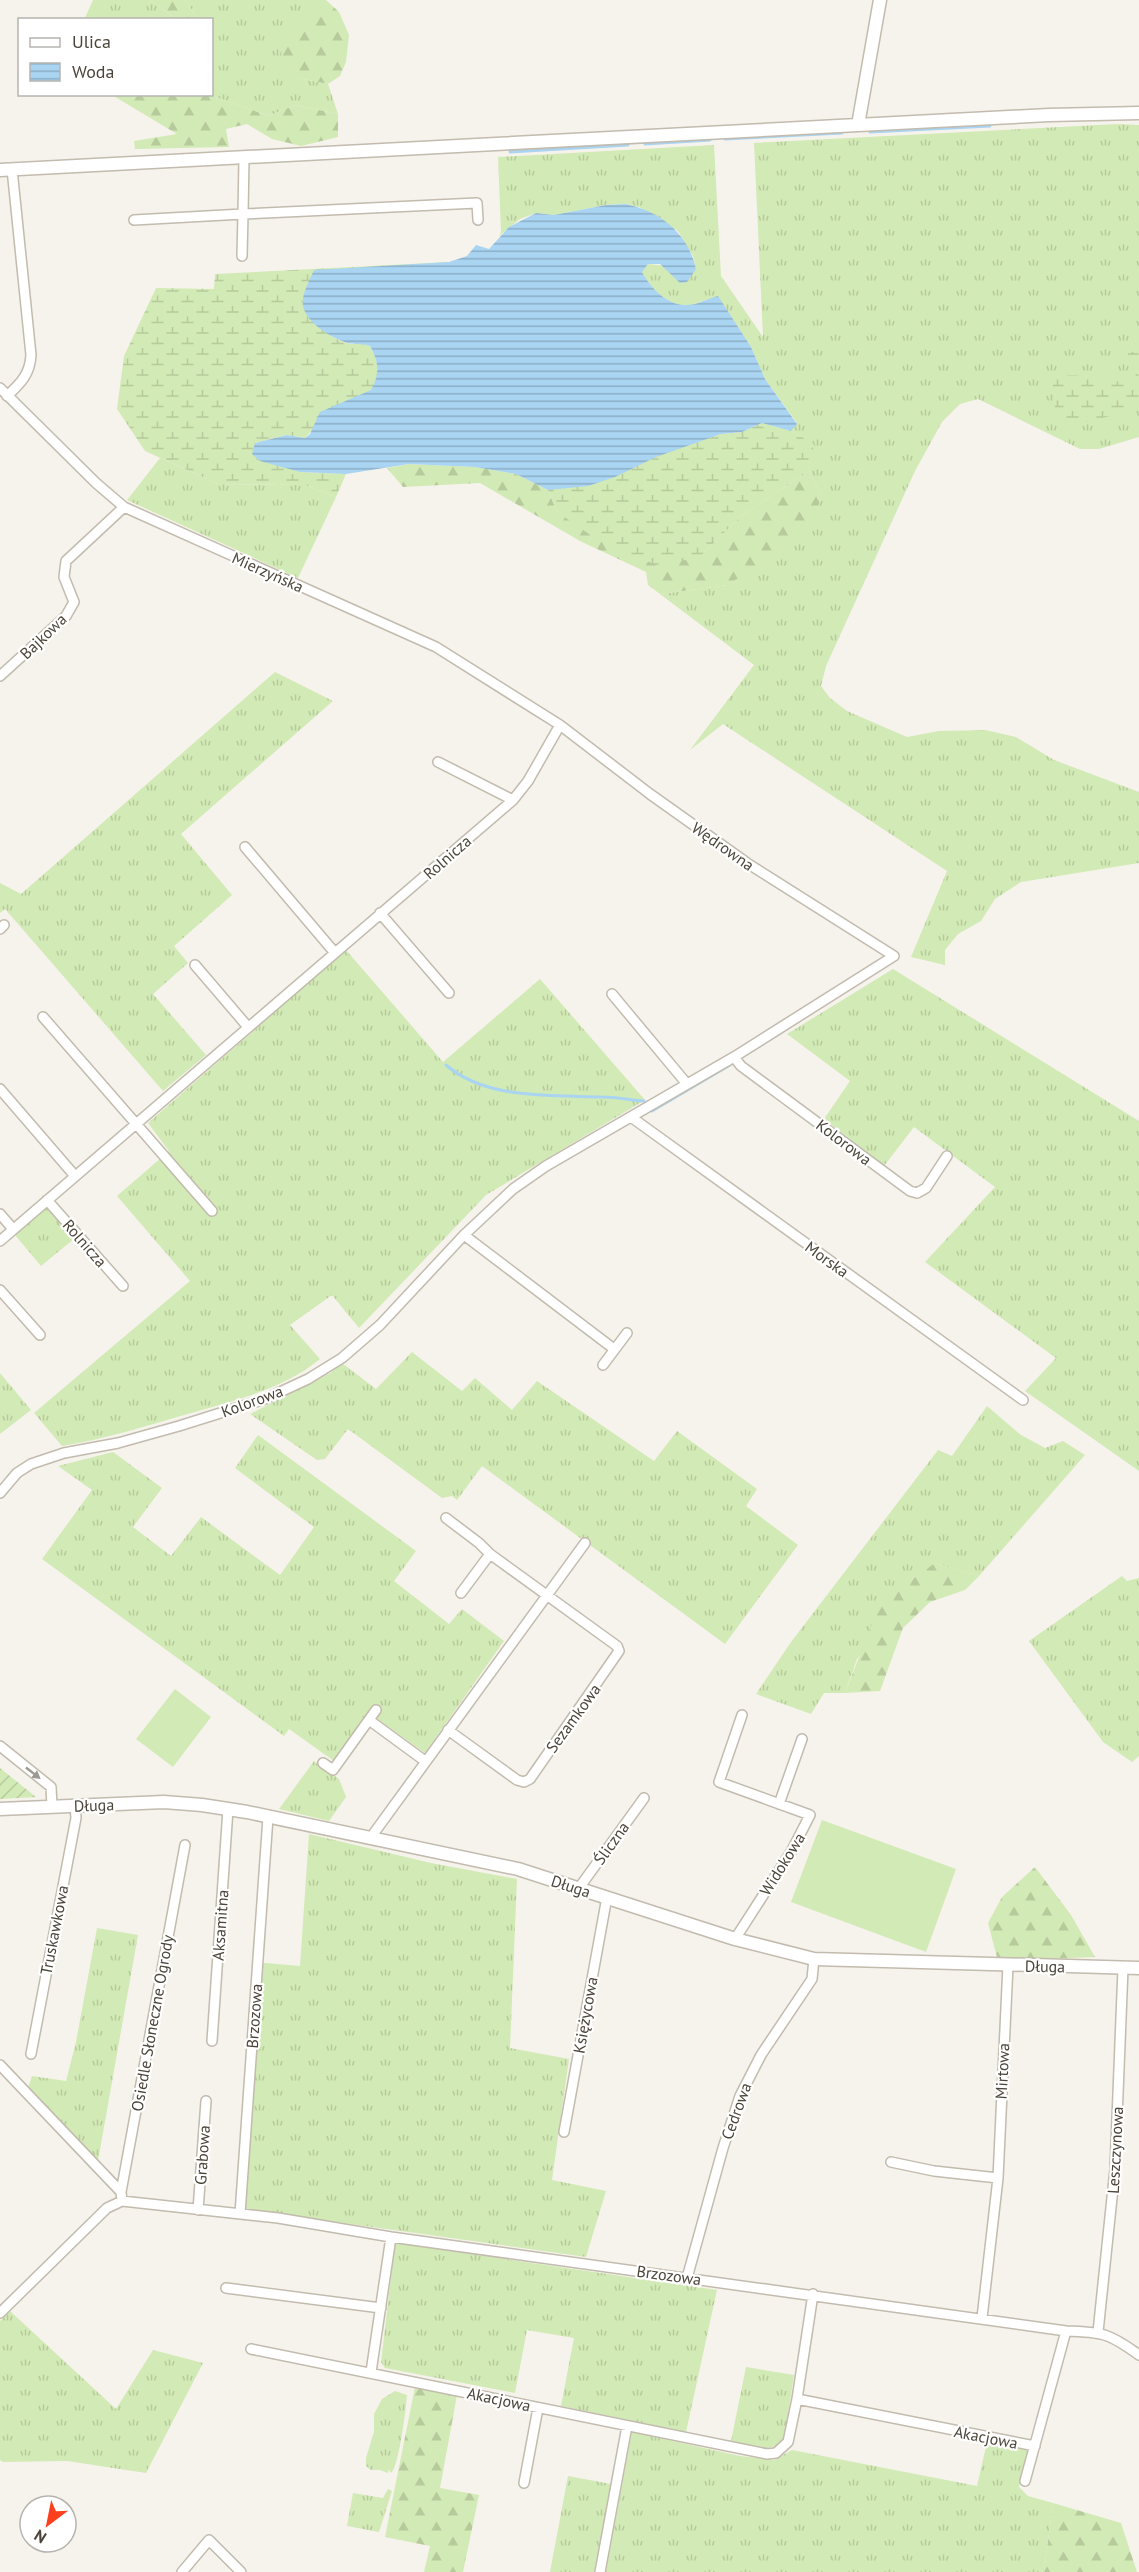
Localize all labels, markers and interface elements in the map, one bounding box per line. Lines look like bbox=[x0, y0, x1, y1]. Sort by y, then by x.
legend bbox=[18, 18, 213, 96]
text: Ulica bbox=[72, 30, 111, 53]
text: Woda bbox=[72, 60, 114, 83]
street label: Mierzyńska bbox=[229, 547, 307, 597]
street label: Bajkowa bbox=[16, 609, 70, 663]
street label: Wędrowna bbox=[688, 817, 758, 875]
street label: Rolnicza bbox=[419, 831, 475, 883]
street label: Kolorowa bbox=[812, 1115, 876, 1169]
street label: Rolnicza bbox=[59, 1215, 111, 1271]
street label: Morska bbox=[801, 1237, 853, 1281]
street label: Kolorowa bbox=[218, 1381, 286, 1421]
street label: Sezamkowa bbox=[541, 1680, 605, 1756]
one-way arrow bbox=[26, 1766, 41, 1778]
street label: Długa bbox=[74, 1794, 114, 1816]
street label: Śliczna bbox=[589, 1818, 633, 1868]
street label: Widokowa bbox=[755, 1829, 809, 1899]
street label: Długa bbox=[549, 1870, 593, 1902]
street label: Truskawkowa bbox=[36, 1883, 72, 1977]
street label: Aksamitna bbox=[208, 1889, 232, 1961]
street label: Osiedle Słoneczne Ogrody bbox=[127, 1933, 177, 2113]
street label: Długa bbox=[1025, 1956, 1065, 1976]
street label: Księżycowa bbox=[568, 1975, 602, 2055]
street label: Brzozowa bbox=[242, 1983, 266, 2049]
street label: Mirtowa bbox=[991, 2042, 1013, 2100]
street label: Cedrowa bbox=[717, 2080, 755, 2142]
street label: Leszczynowa bbox=[1103, 2106, 1127, 2194]
street label: Grabowa bbox=[190, 2124, 214, 2186]
street label: Brzozowa bbox=[635, 2261, 703, 2289]
street label: Akacjowa bbox=[465, 2383, 533, 2415]
street label: Akacjowa bbox=[952, 2421, 1020, 2453]
north arrow bbox=[18, 2494, 78, 2554]
text: N bbox=[30, 2525, 50, 2548]

